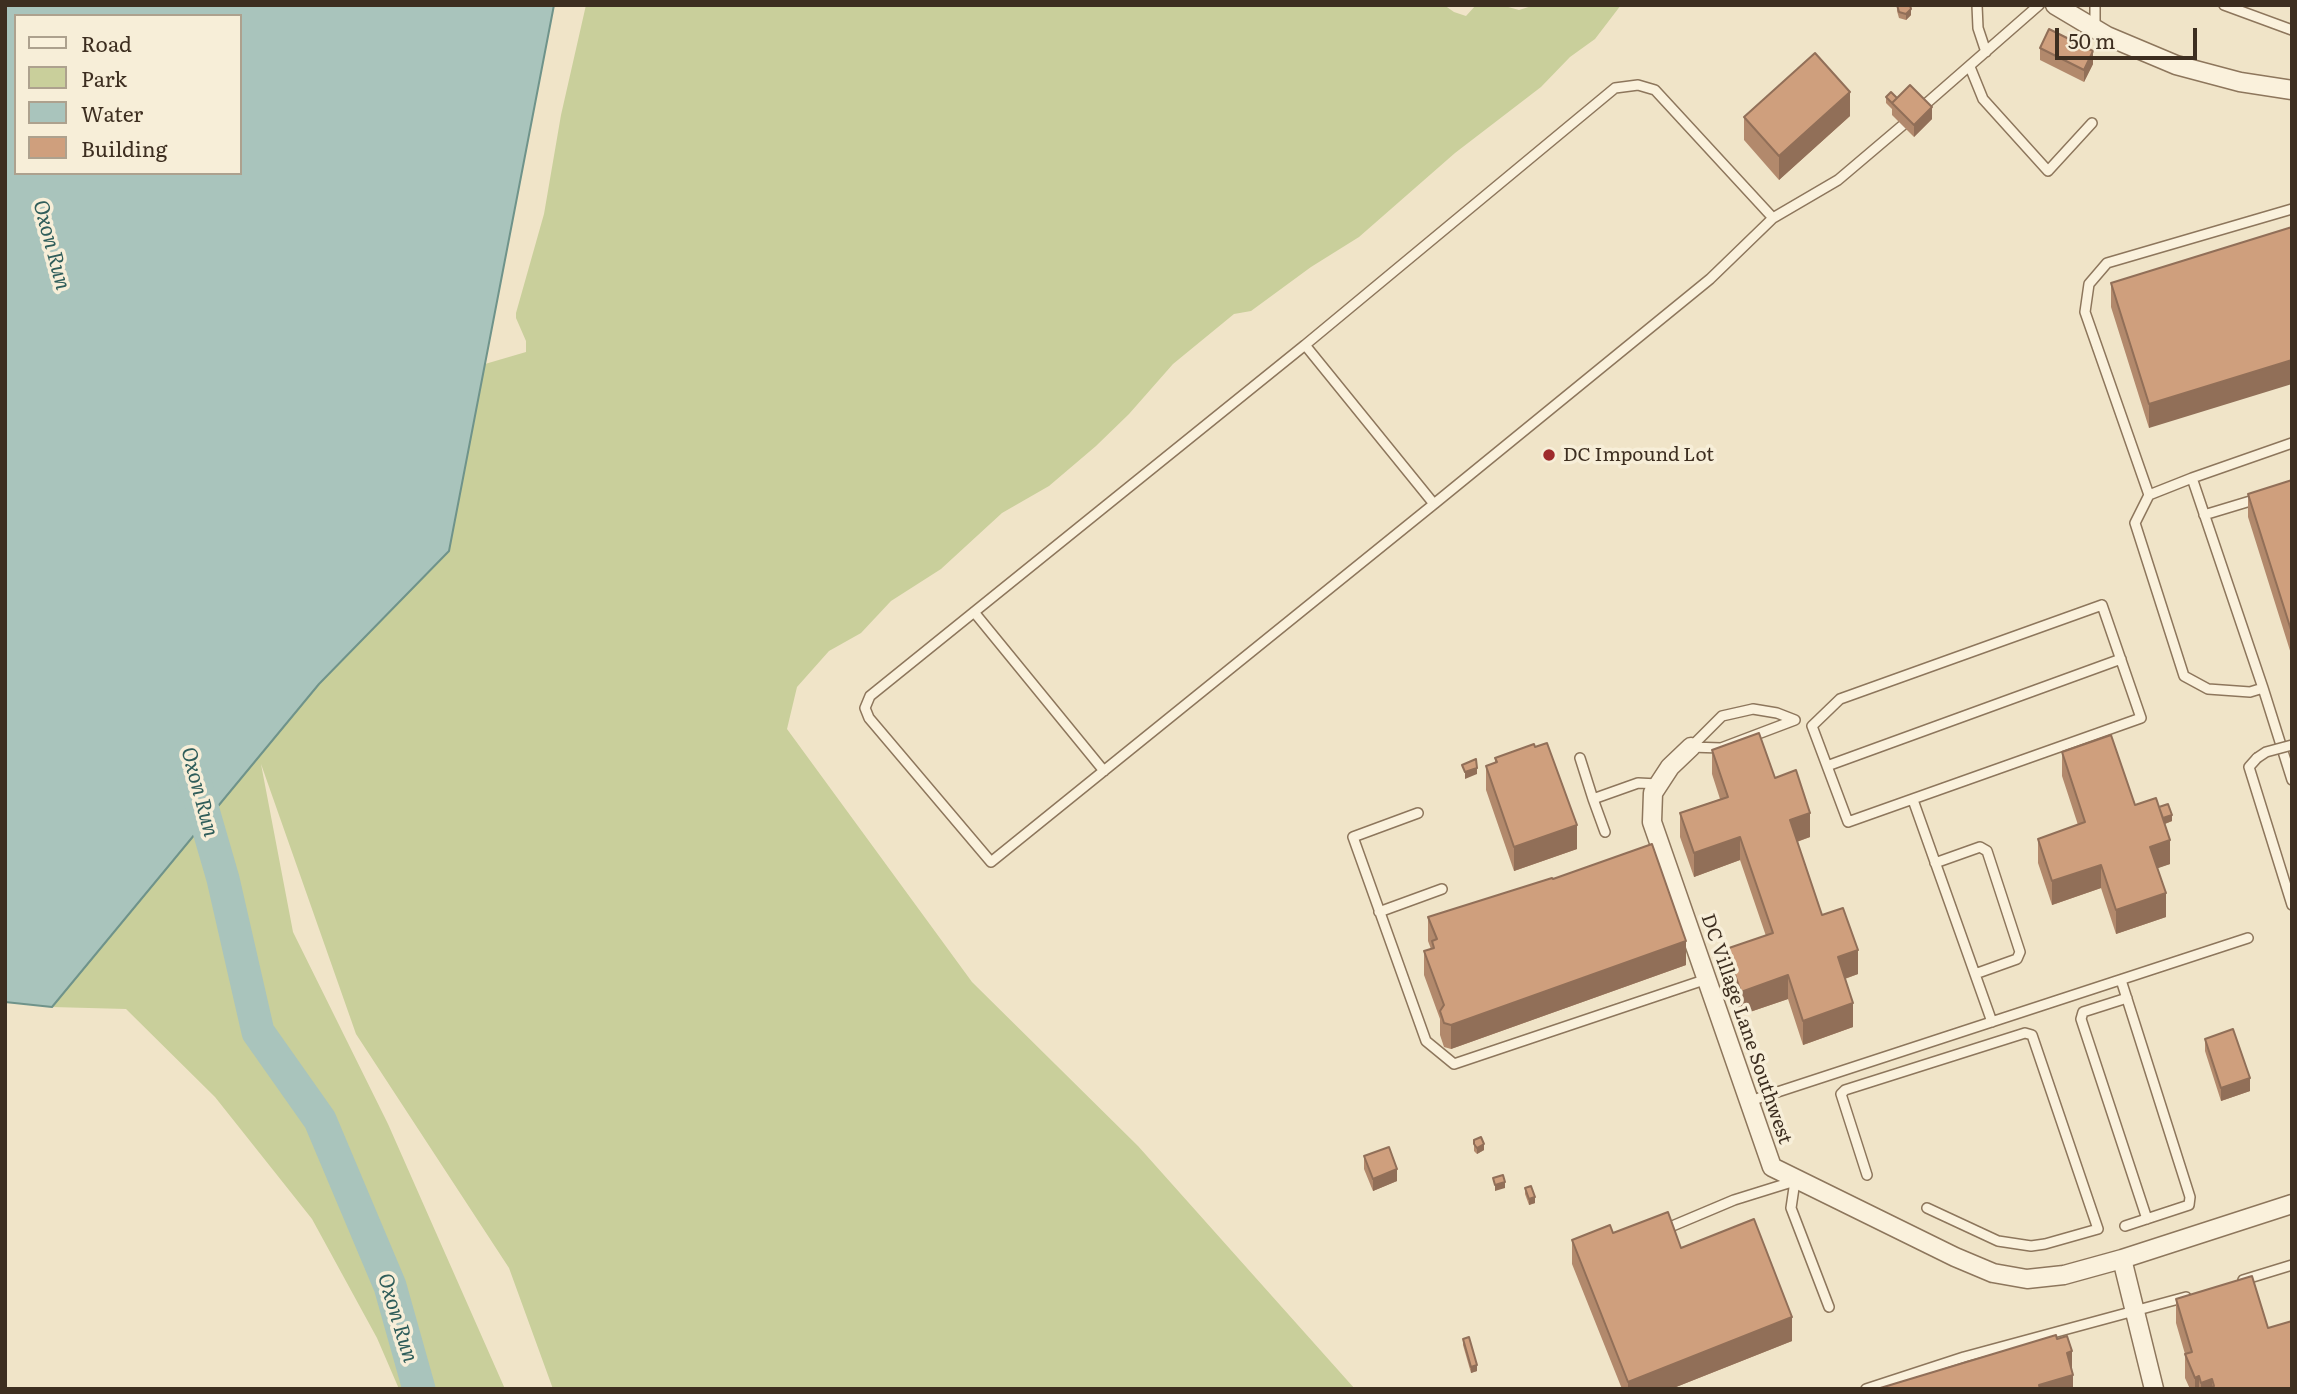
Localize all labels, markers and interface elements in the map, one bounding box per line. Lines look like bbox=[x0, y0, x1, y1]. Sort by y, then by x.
legend bbox=[14, 14, 242, 175]
scale bar bbox=[2059, 14, 2201, 58]
text: 50 m bbox=[2068, 24, 2115, 55]
text: Road bbox=[81, 27, 132, 58]
text: Park bbox=[81, 62, 127, 93]
text: Water bbox=[81, 97, 143, 128]
text: Building bbox=[81, 132, 167, 163]
water label: Oxon Run bbox=[27, 197, 75, 293]
place label: DC Impound Lot bbox=[1563, 444, 1714, 466]
marker: DC Impound Lot bbox=[1541, 447, 1557, 463]
water label: Oxon Run bbox=[175, 744, 223, 840]
street label: DC Village Lane Southwest bbox=[1696, 911, 1796, 1147]
water label: Oxon Run bbox=[371, 1270, 423, 1366]

